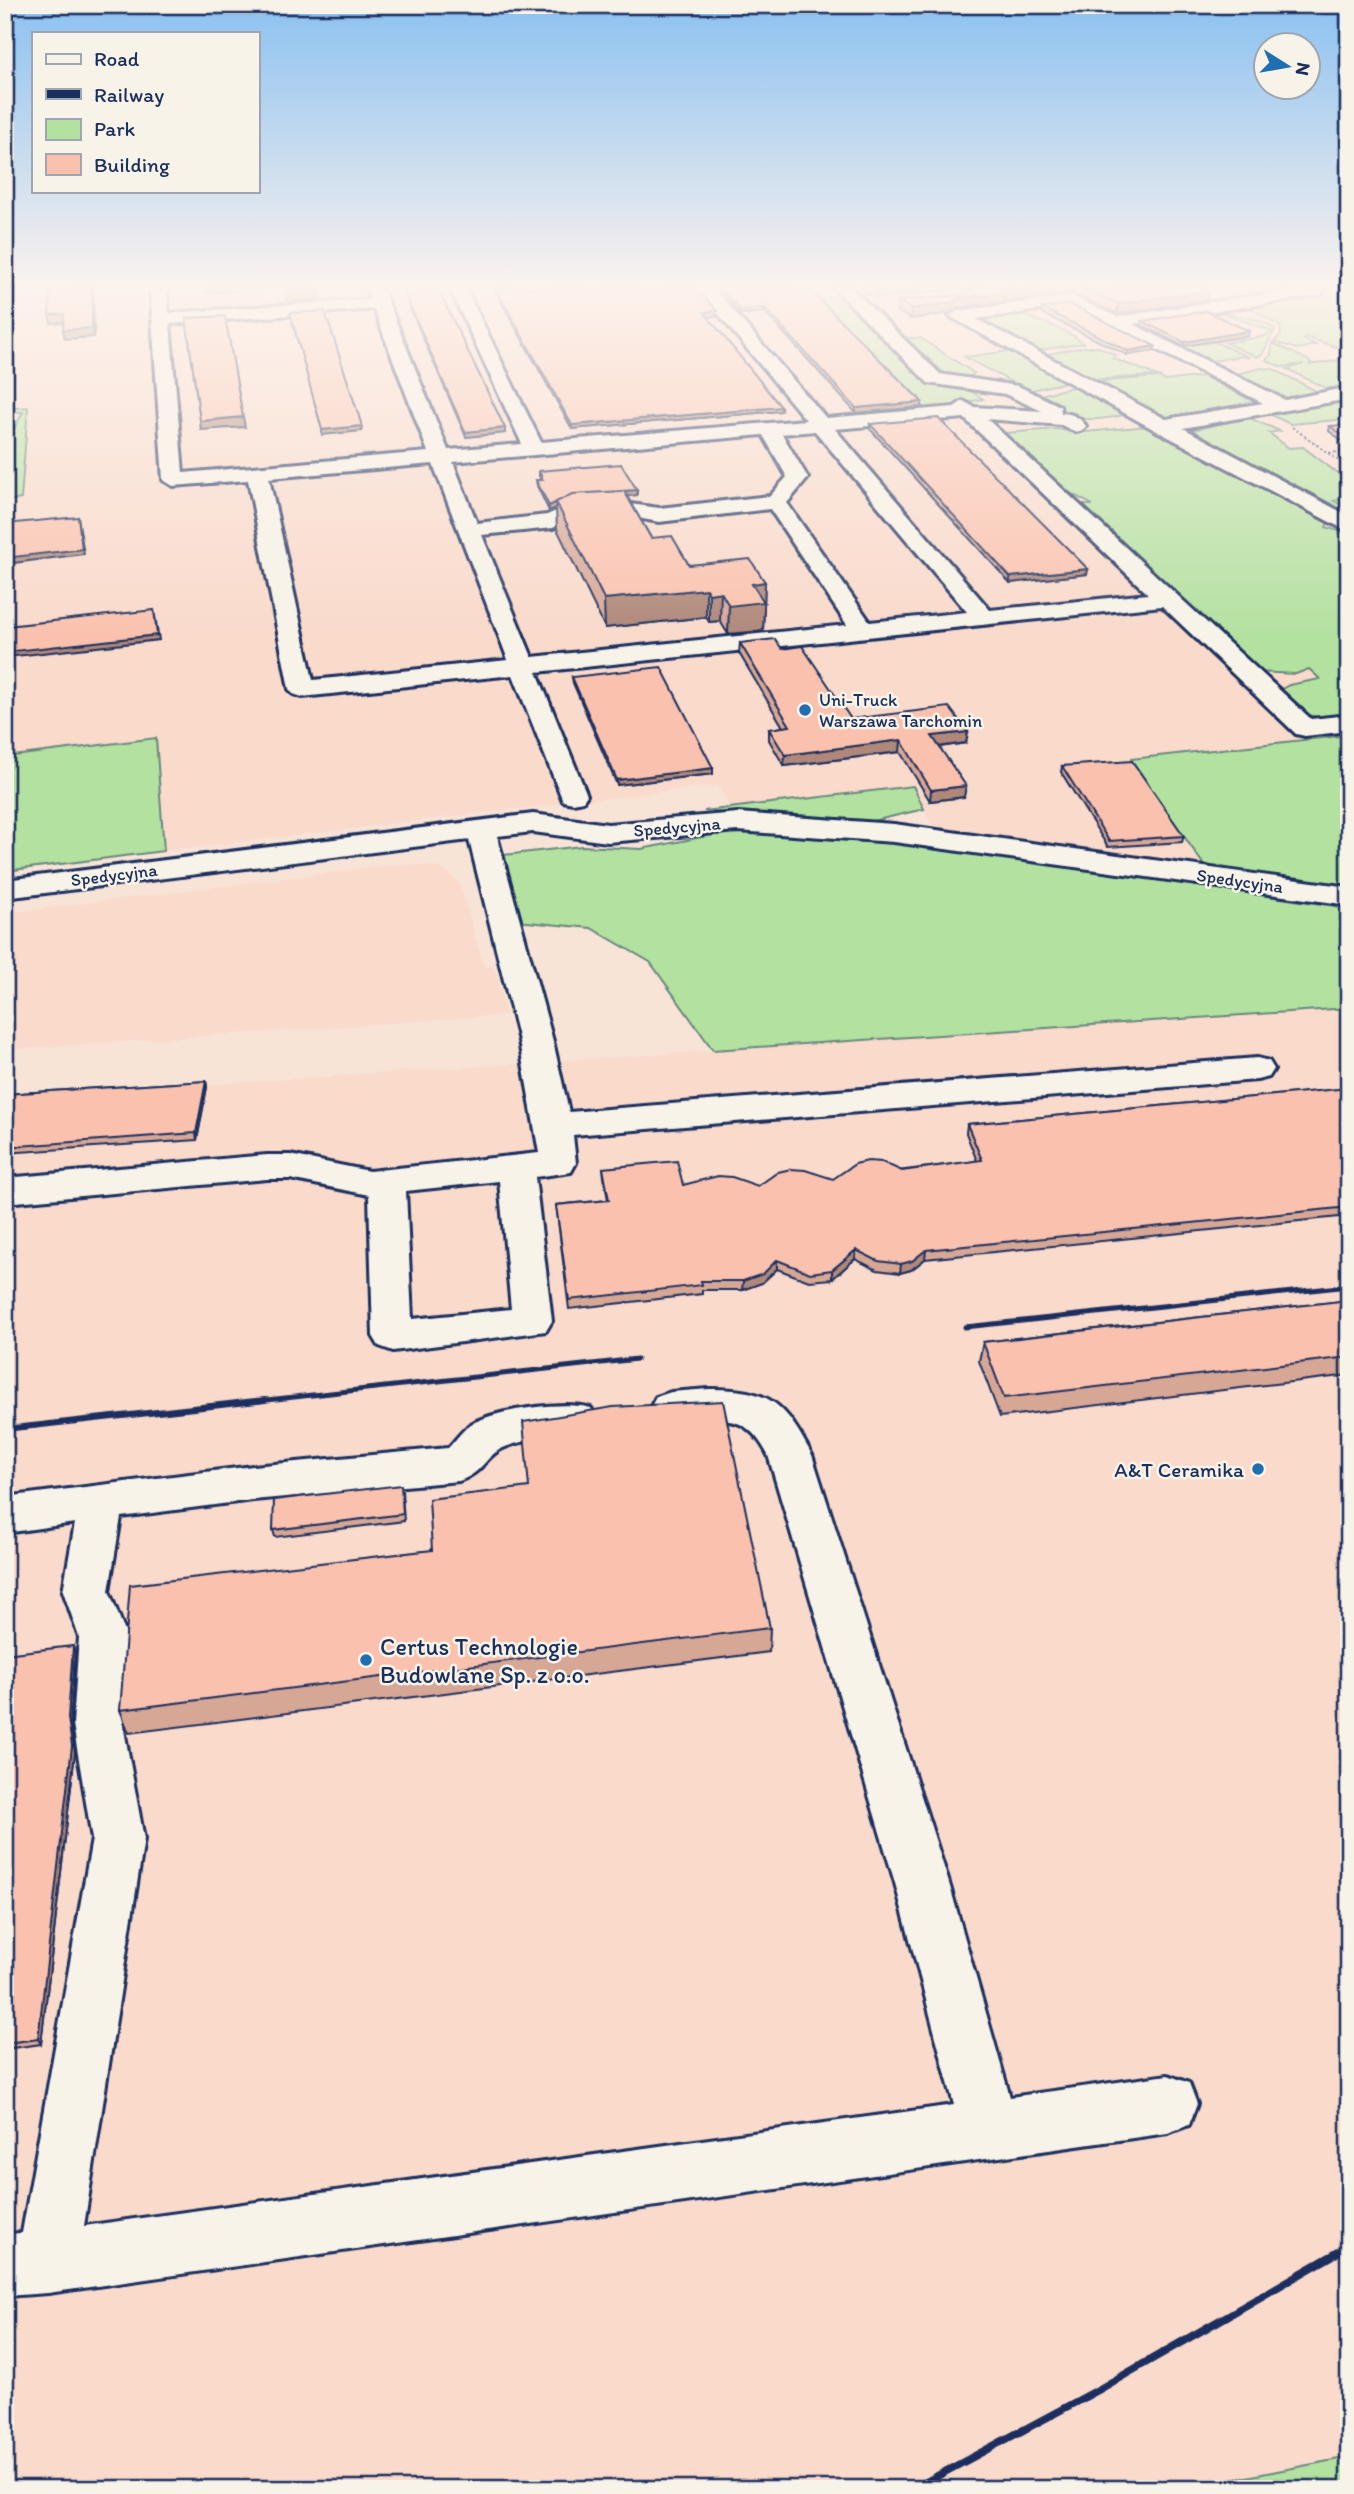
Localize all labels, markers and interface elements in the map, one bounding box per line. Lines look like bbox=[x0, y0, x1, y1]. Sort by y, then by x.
legend bbox=[32, 32, 259, 192]
north arrow bbox=[1252, 32, 1322, 102]
text: Road bbox=[94, 46, 140, 71]
text: N bbox=[1291, 61, 1316, 78]
text: Railway bbox=[94, 82, 164, 107]
text: Park bbox=[94, 116, 136, 141]
text: Building bbox=[94, 152, 170, 177]
place label: Uni-Truck Warszawa Tarchomin bbox=[819, 689, 982, 732]
marker: Uni-Truck Warszawa Tarchomin bbox=[797, 702, 813, 718]
street label: Spedycyjna bbox=[633, 812, 722, 842]
street label: Spedycyjna bbox=[69, 859, 159, 891]
street label: Spedycyjna bbox=[1195, 864, 1285, 898]
place label: A&T Ceramika bbox=[1114, 1457, 1244, 1482]
marker: A&T Ceramika bbox=[1250, 1461, 1266, 1477]
place label: Certus Technologie Budowlane Sp. z o.o. bbox=[380, 1632, 590, 1689]
marker: Certus Technologie Budowlane Sp. z o.o. bbox=[358, 1652, 374, 1668]

